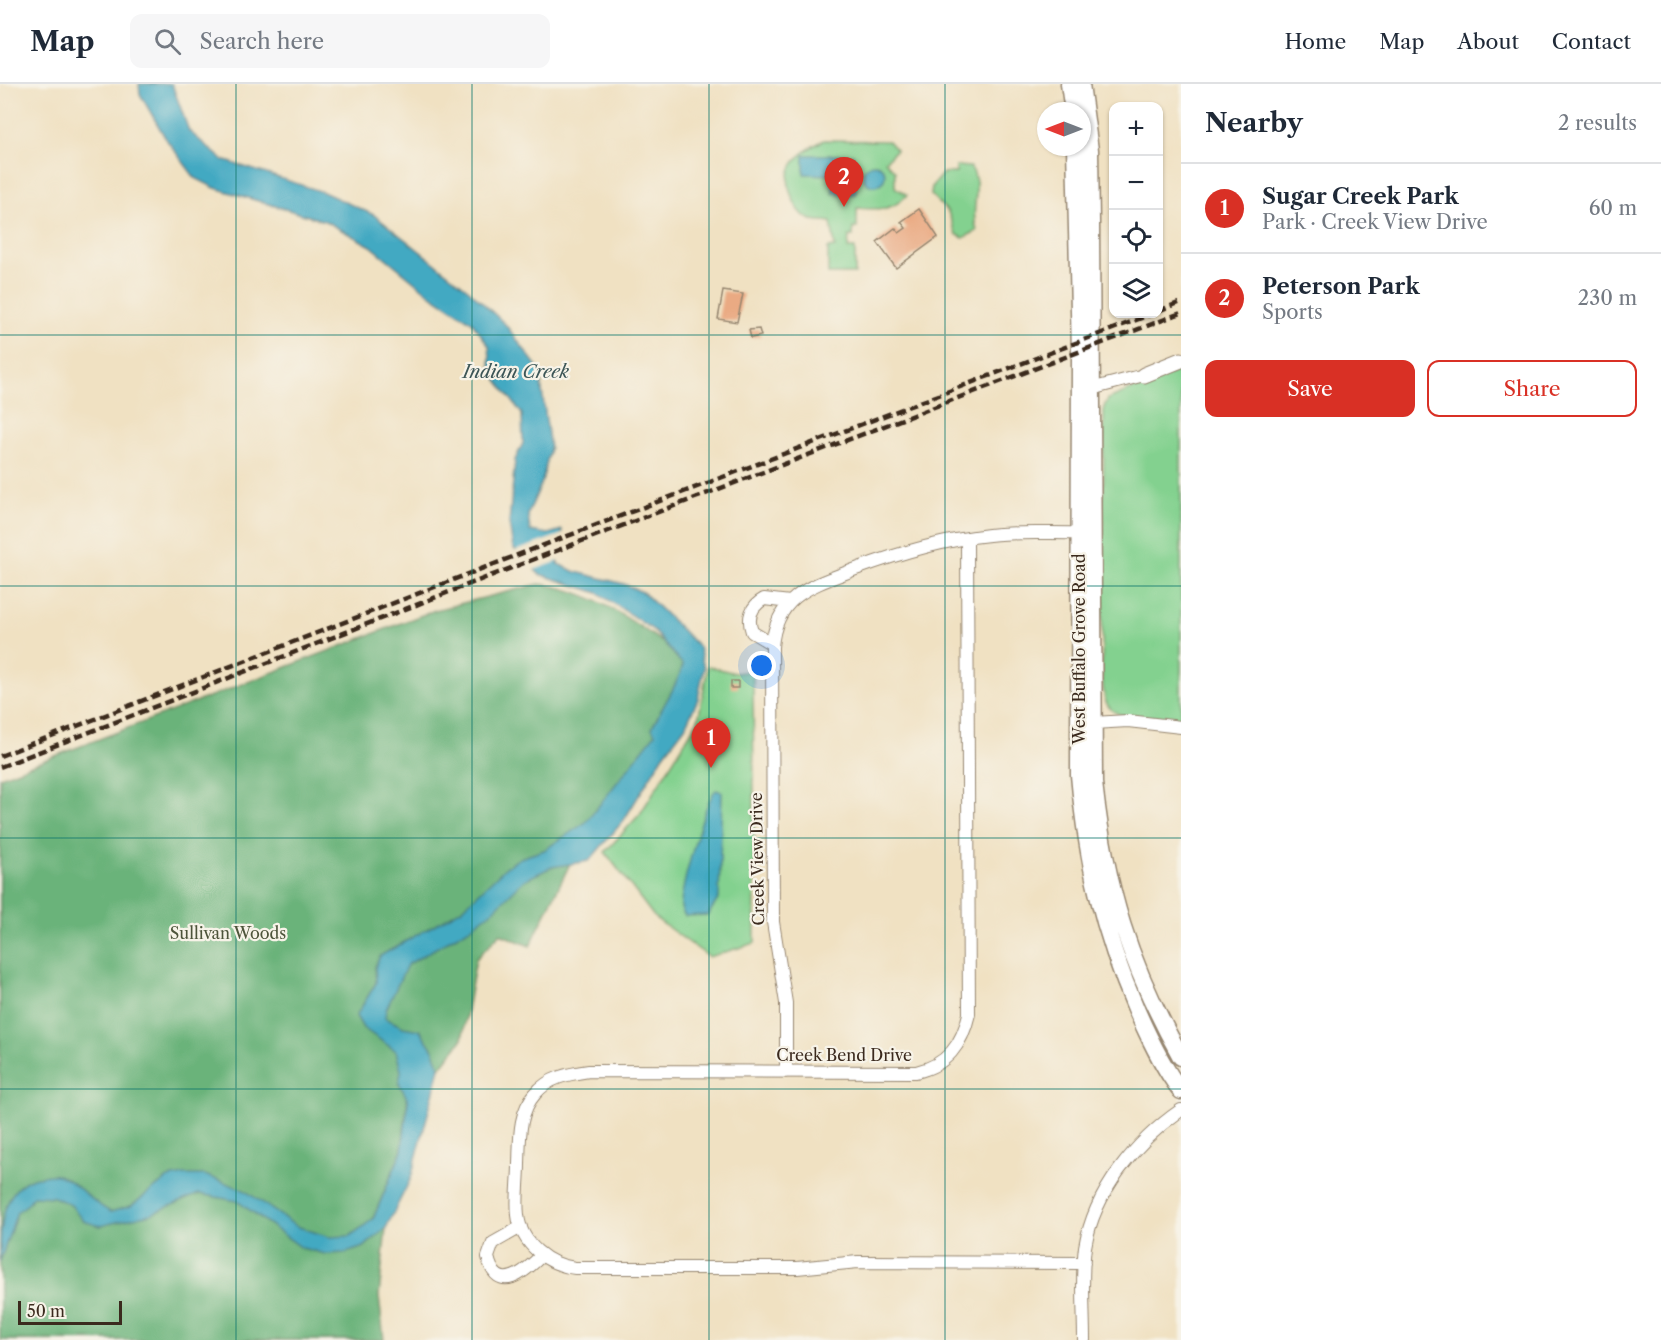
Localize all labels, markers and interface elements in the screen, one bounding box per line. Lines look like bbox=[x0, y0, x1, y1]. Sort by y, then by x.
search box bbox=[130, 14, 550, 68]
text: Map bbox=[30, 24, 94, 58]
icon: search bbox=[151, 25, 184, 58]
text: Search here bbox=[199, 28, 324, 55]
text: Home bbox=[1285, 29, 1346, 54]
text: Map bbox=[1379, 29, 1424, 54]
text: About bbox=[1457, 29, 1519, 54]
text: Contact bbox=[1552, 29, 1631, 54]
north arrow bbox=[1037, 102, 1091, 156]
map controls bbox=[1109, 102, 1163, 318]
button: + bbox=[1109, 102, 1163, 156]
text: Nearby bbox=[1205, 107, 1303, 139]
text: 2 results bbox=[1558, 111, 1637, 135]
button: − bbox=[1109, 156, 1163, 210]
pin: 2 bbox=[824, 158, 864, 207]
text: Sugar Creek Park bbox=[1262, 183, 1459, 210]
text: 1 bbox=[1220, 196, 1229, 220]
text: 60 m bbox=[1589, 196, 1637, 220]
button: locate bbox=[1109, 210, 1163, 264]
text: Park · Creek View Drive bbox=[1262, 210, 1488, 234]
button: layers bbox=[1109, 264, 1163, 318]
text: Peterson Park bbox=[1262, 273, 1420, 300]
text: 2 bbox=[1219, 286, 1230, 310]
text: 230 m bbox=[1578, 286, 1637, 310]
text: Sports bbox=[1262, 300, 1323, 324]
button: Save bbox=[1205, 360, 1415, 417]
button: Share bbox=[1427, 360, 1637, 417]
water label: Indian Creek bbox=[461, 361, 570, 383]
street label: West Buffalo Grove Road bbox=[1069, 553, 1089, 745]
your location bbox=[747, 651, 776, 680]
pin: 1 bbox=[692, 718, 730, 768]
street label: Creek View Drive bbox=[746, 792, 768, 926]
park label: Sullivan Woods bbox=[170, 923, 286, 943]
street label: Creek Bend Drive bbox=[776, 1045, 912, 1065]
scale bar bbox=[18, 1298, 122, 1326]
text: 50 m bbox=[27, 1301, 65, 1321]

